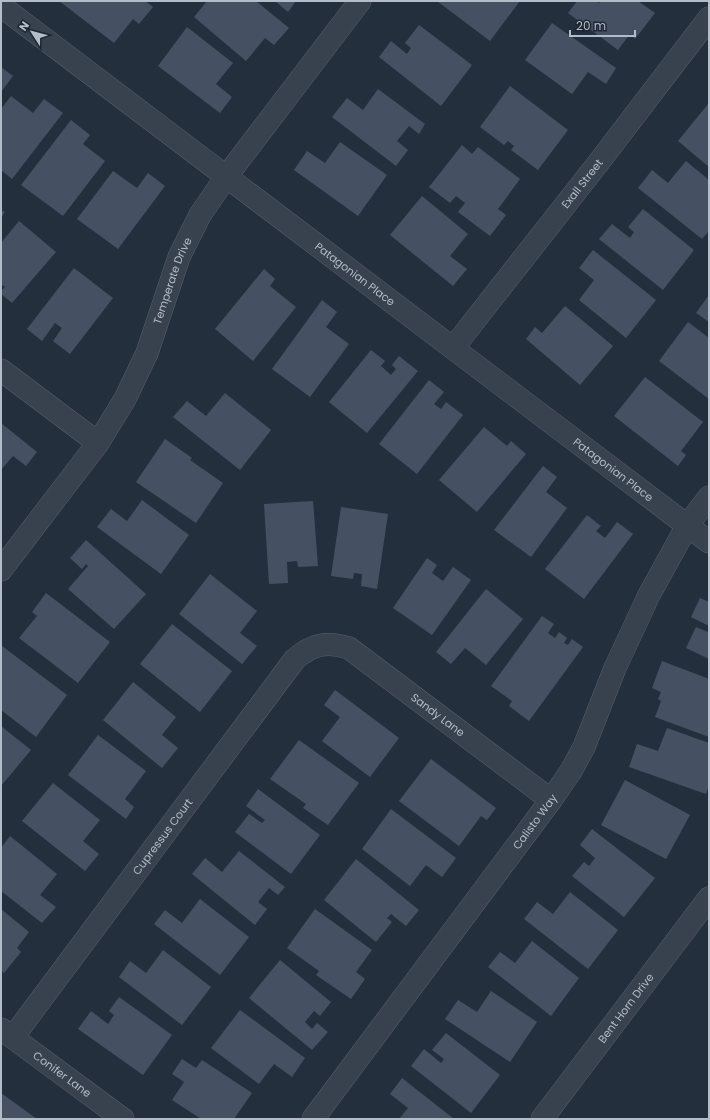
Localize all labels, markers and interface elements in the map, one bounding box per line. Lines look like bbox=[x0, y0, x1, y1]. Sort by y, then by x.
north arrow bbox=[12, 12, 52, 52]
scale bar bbox=[570, 12, 635, 38]
text: 20 m bbox=[576, 17, 606, 34]
text: N bbox=[15, 18, 33, 34]
street label: Exall Street bbox=[558, 156, 607, 212]
street label: Temperate Drive bbox=[149, 234, 196, 326]
street label: Patagonian Place bbox=[312, 238, 399, 310]
street label: Patagonian Place bbox=[570, 434, 657, 505]
street label: Sandy Lane bbox=[408, 689, 468, 740]
street label: Calisto Way bbox=[509, 790, 561, 853]
street label: Cupressus Court bbox=[129, 795, 196, 878]
street label: Bent Horn Drive bbox=[594, 970, 658, 1046]
street label: Conifer Lane bbox=[30, 1047, 95, 1101]

